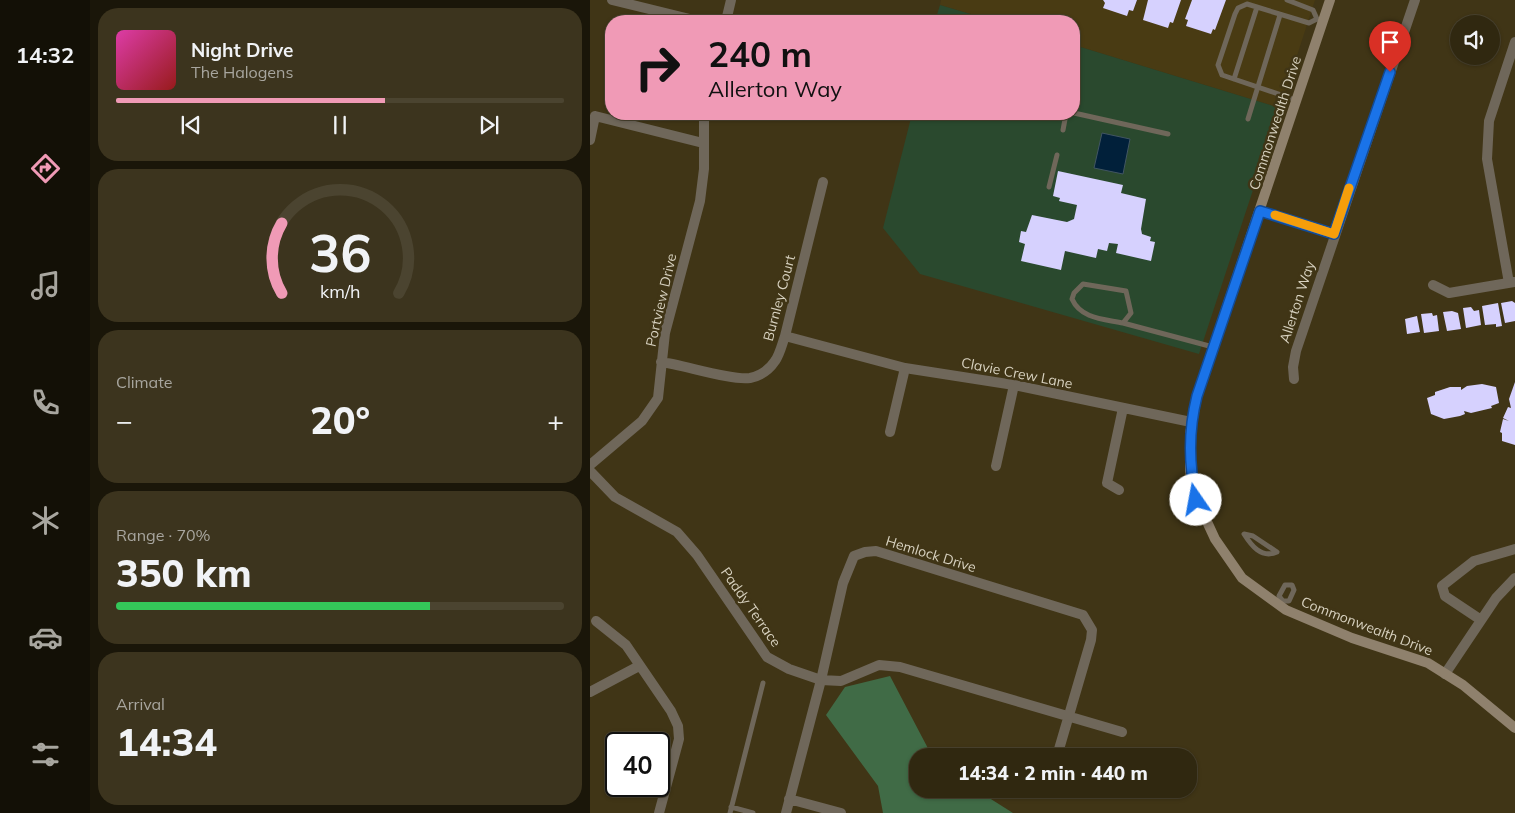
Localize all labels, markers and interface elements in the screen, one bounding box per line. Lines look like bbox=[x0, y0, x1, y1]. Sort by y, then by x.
map controls bbox=[1450, 15, 1500, 65]
button: sound bbox=[1450, 15, 1500, 65]
pin bbox=[1369, 21, 1411, 72]
icon: arrive bbox=[1376, 28, 1404, 56]
text: 240 m bbox=[708, 32, 812, 76]
icon: right bbox=[625, 35, 690, 100]
text: Night Drive bbox=[191, 38, 293, 62]
text: 14:32 bbox=[16, 41, 74, 69]
street label: Commonwealth Drive bbox=[1245, 54, 1305, 192]
text: The Halogens bbox=[191, 62, 293, 82]
text: Allerton Way bbox=[708, 75, 842, 103]
icon: previous bbox=[177, 111, 205, 139]
icon: pause bbox=[326, 111, 354, 139]
icon: next bbox=[475, 111, 503, 139]
icon: directions bbox=[28, 151, 63, 186]
text: 36 bbox=[309, 220, 371, 285]
street label: Portview Drive bbox=[642, 252, 680, 348]
street label: Burnley Court bbox=[759, 253, 799, 343]
street label: Allerton Way bbox=[1275, 258, 1319, 345]
icon: music bbox=[28, 268, 63, 303]
text: km/h bbox=[320, 280, 360, 302]
street label: Clavie Crew Lane bbox=[960, 353, 1074, 393]
text: Climate bbox=[116, 372, 172, 392]
icon: phone bbox=[28, 385, 63, 420]
text: 20° bbox=[310, 396, 370, 444]
text: − bbox=[116, 403, 133, 438]
text: + bbox=[547, 403, 564, 438]
position arrow bbox=[1169, 473, 1221, 525]
icon: climate bbox=[28, 503, 63, 538]
text: Range · 70% bbox=[116, 525, 211, 545]
street label: Hemlock Drive bbox=[884, 532, 978, 576]
text: 350 km bbox=[116, 549, 252, 597]
street label: Paddy Terrace bbox=[717, 564, 785, 650]
street label: Commonwealth Drive bbox=[1299, 593, 1435, 659]
icon: car bbox=[28, 620, 63, 655]
text: Arrival bbox=[116, 694, 165, 714]
text: 14:34 bbox=[116, 718, 217, 766]
speed limit sign: 40 bbox=[605, 732, 670, 797]
icon: filters bbox=[28, 737, 63, 772]
text: 14:34 · 2 min · 440 m bbox=[958, 761, 1148, 785]

